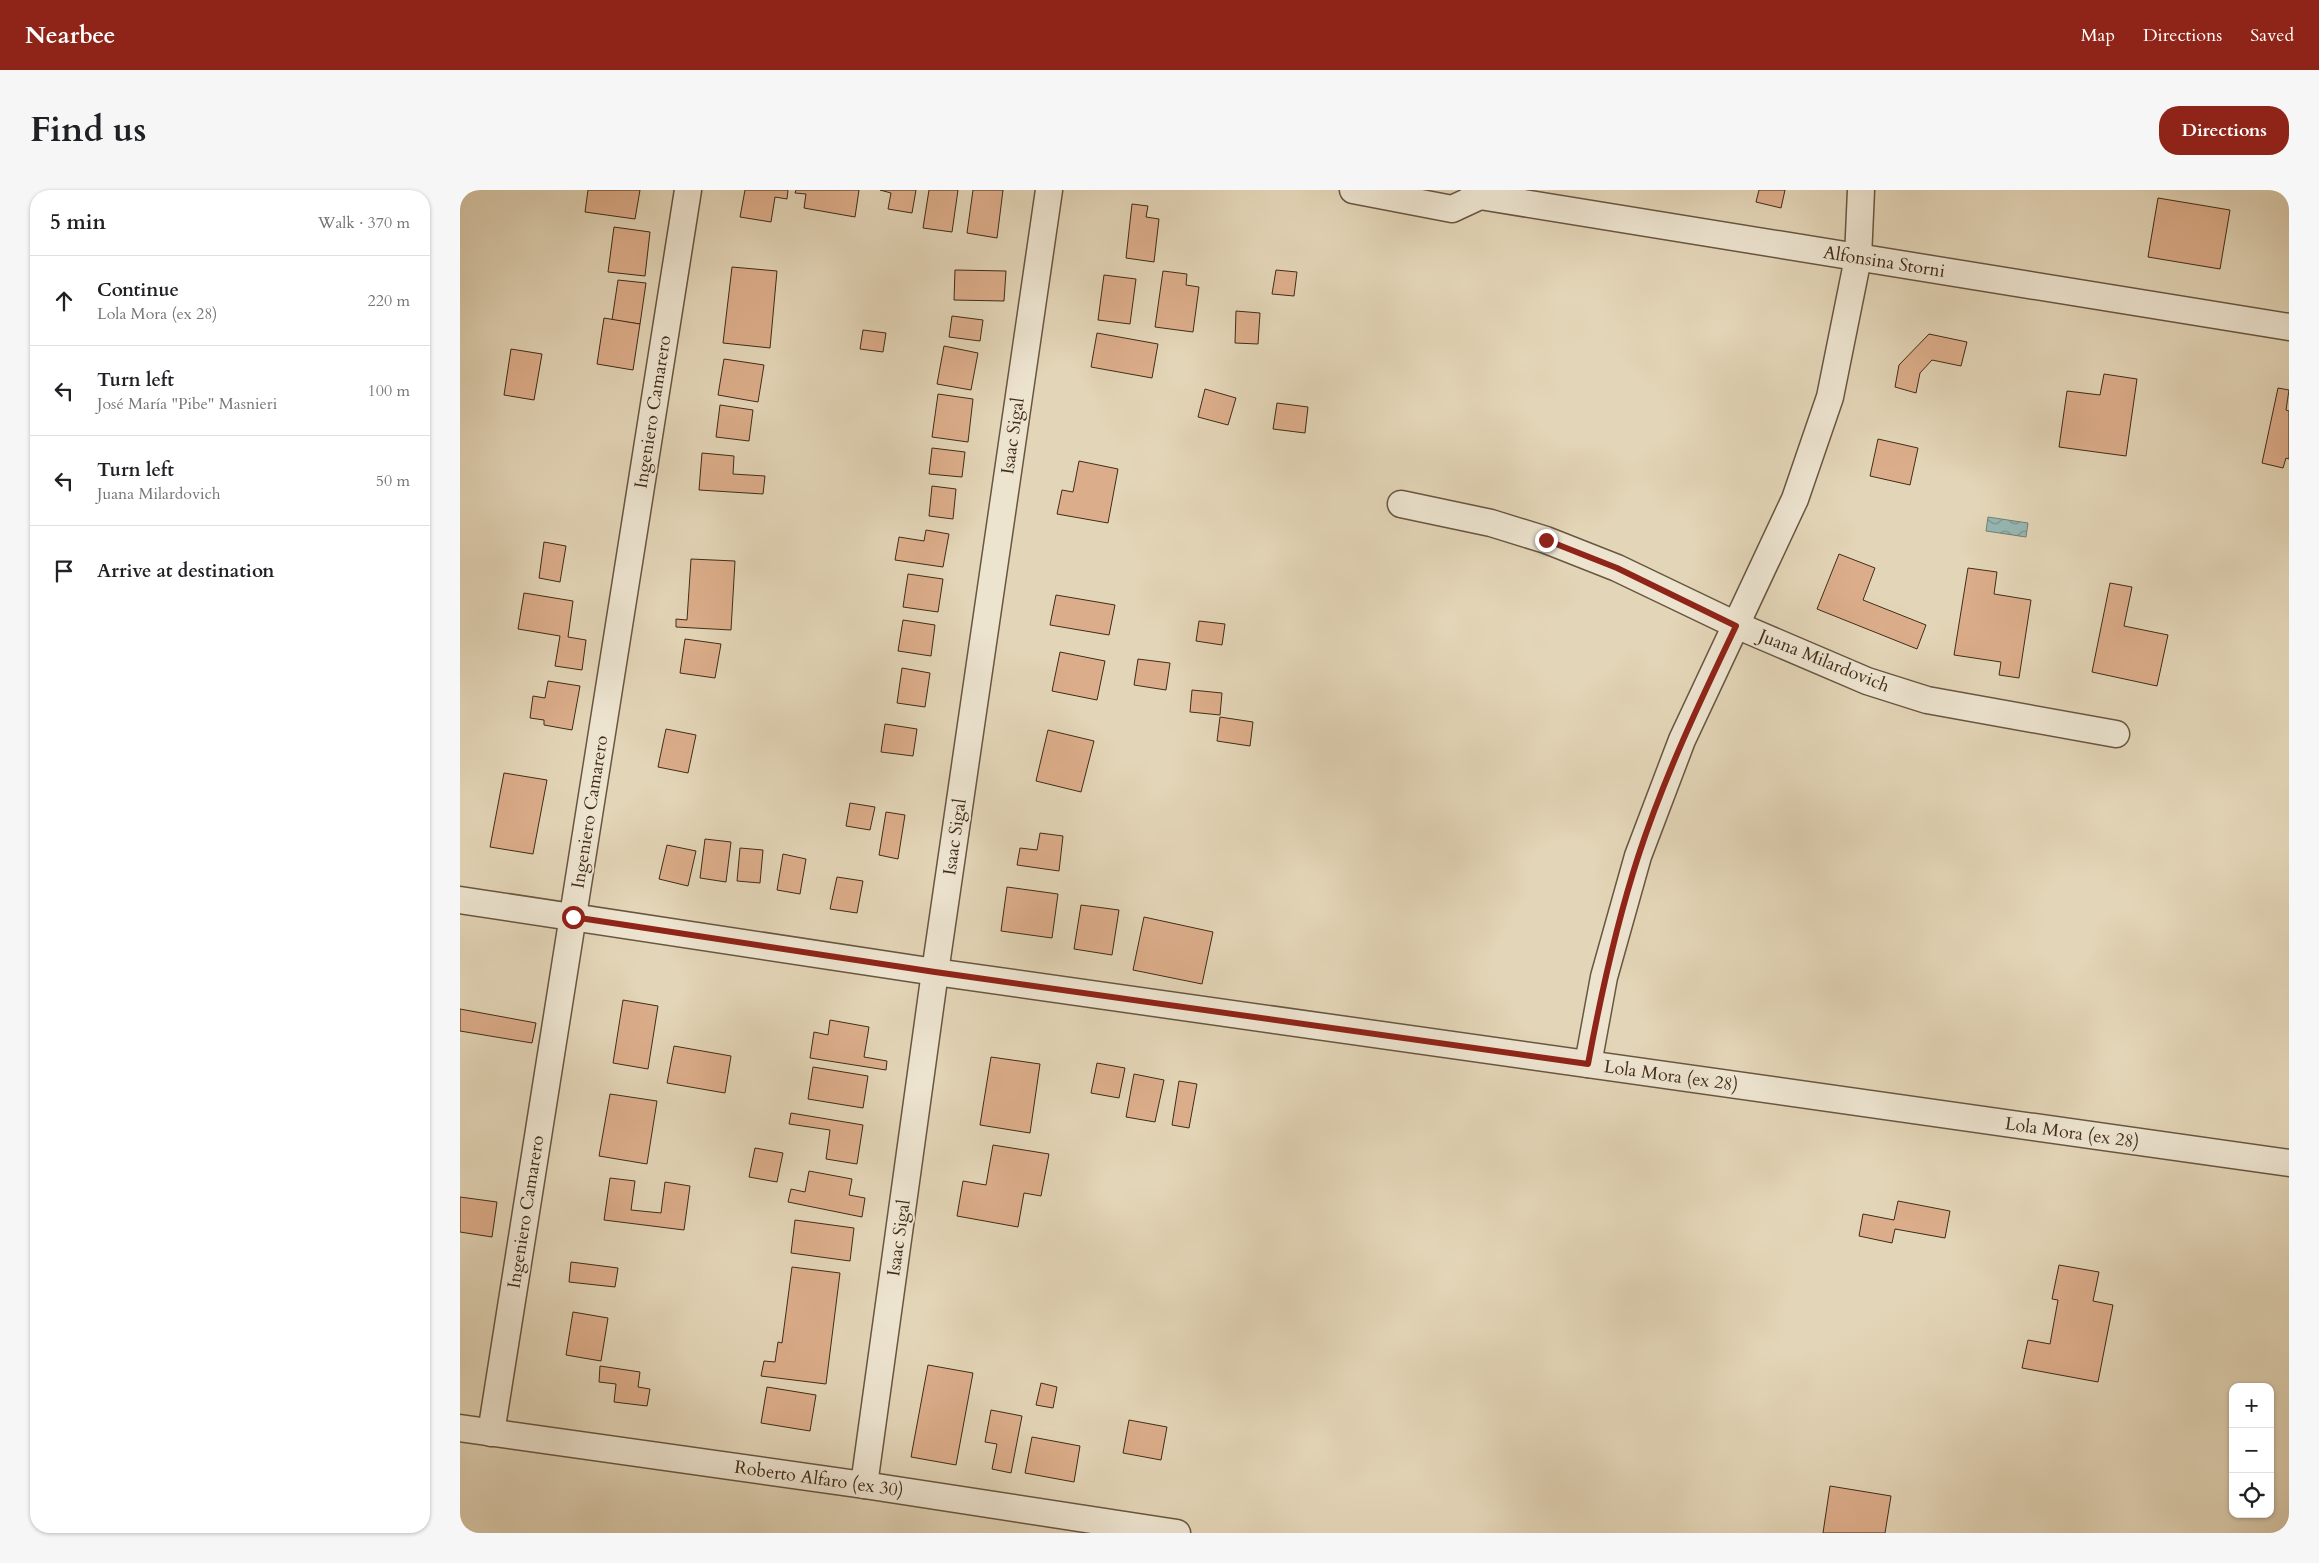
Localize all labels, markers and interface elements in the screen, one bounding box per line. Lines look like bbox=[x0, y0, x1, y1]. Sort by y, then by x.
text: Nearbee bbox=[25, 19, 115, 52]
text: Map bbox=[2081, 23, 2115, 48]
text: Directions bbox=[2143, 23, 2222, 48]
text: Saved bbox=[2250, 23, 2294, 48]
text: Find us bbox=[30, 106, 146, 154]
button: Directions bbox=[2159, 106, 2289, 155]
text: 5 min bbox=[50, 208, 106, 237]
text: Walk · 370 m bbox=[318, 212, 410, 234]
street label: Alfonsina Storni bbox=[1821, 240, 1947, 284]
text: Continue bbox=[97, 277, 179, 303]
icon: ahead bbox=[50, 287, 78, 315]
text: 220 m bbox=[368, 290, 410, 312]
text: Lola Mora (ex 28) bbox=[97, 303, 217, 325]
street label: Ingeniero Camarero bbox=[629, 333, 677, 490]
text: Turn left bbox=[97, 367, 174, 393]
icon: left bbox=[50, 377, 78, 405]
text: 100 m bbox=[368, 380, 410, 402]
text: José María "Pibe" Masnieri bbox=[97, 393, 277, 415]
street label: Isaac Sigal bbox=[995, 396, 1031, 476]
text: Turn left bbox=[97, 457, 174, 483]
icon: left bbox=[50, 467, 78, 495]
text: 50 m bbox=[376, 470, 410, 492]
text: Juana Milardovich bbox=[97, 483, 221, 505]
route end bbox=[1535, 529, 1558, 552]
icon: arrive bbox=[50, 557, 78, 585]
text: Arrive at destination bbox=[97, 558, 274, 584]
street label: Juana Milardovich bbox=[1752, 622, 1893, 699]
street label: Ingeniero Camarero bbox=[566, 733, 614, 890]
street label: Isaac Sigal bbox=[937, 797, 973, 877]
route start bbox=[562, 906, 585, 929]
street label: Lola Mora (ex 28) bbox=[1602, 1054, 1740, 1098]
street label: Lola Mora (ex 28) bbox=[2003, 1111, 2141, 1155]
street label: Ingeniero Camarero bbox=[502, 1133, 550, 1290]
street label: Isaac Sigal bbox=[881, 1198, 917, 1278]
map controls bbox=[2229, 1383, 2274, 1518]
button: + bbox=[2229, 1383, 2274, 1428]
button: − bbox=[2229, 1428, 2274, 1473]
street label: Roberto Alfaro (ex 30) bbox=[733, 1455, 905, 1503]
button: locate bbox=[2229, 1473, 2274, 1518]

